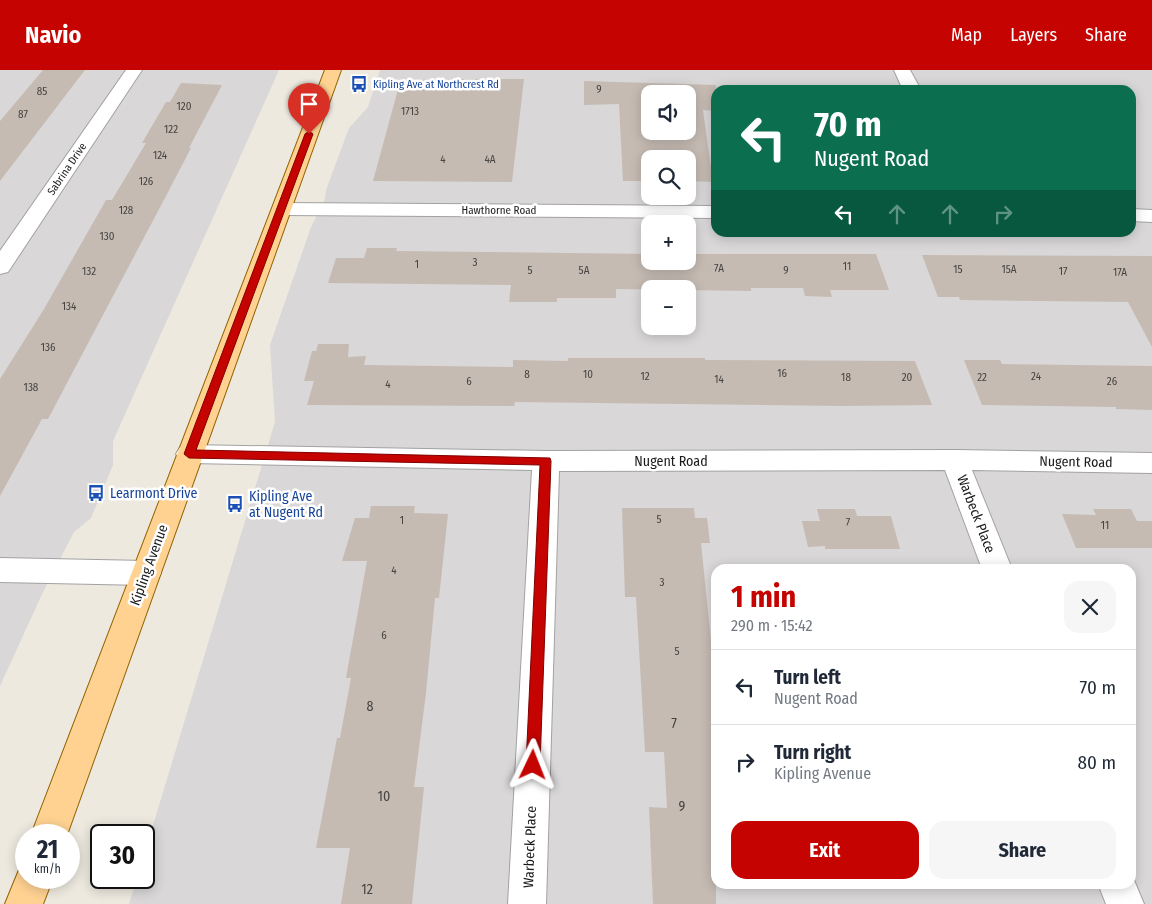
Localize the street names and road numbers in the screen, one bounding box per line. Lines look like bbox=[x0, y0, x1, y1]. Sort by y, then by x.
street label: Sabrina Drive bbox=[45, 140, 89, 198]
street label: Hawthorne Road bbox=[462, 204, 536, 217]
street label: Nugent Road bbox=[634, 453, 708, 470]
street label: Nugent Road bbox=[1039, 453, 1113, 471]
street label: Warbeck Place bbox=[953, 473, 999, 556]
street label: Kipling Avenue bbox=[126, 522, 172, 608]
street label: Warbeck Place bbox=[520, 806, 540, 888]

